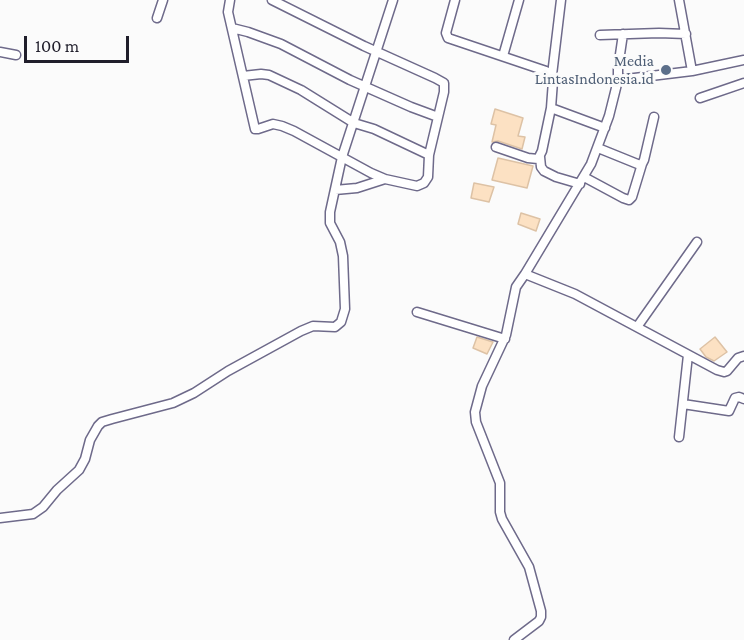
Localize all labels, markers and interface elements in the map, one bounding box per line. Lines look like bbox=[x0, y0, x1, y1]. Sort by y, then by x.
scale bar bbox=[27, 24, 132, 62]
text: 100 m bbox=[35, 36, 79, 56]
place label: Media LintasIndonesia.id bbox=[535, 51, 654, 89]
marker: Media LintasIndonesia.id bbox=[659, 63, 673, 77]

